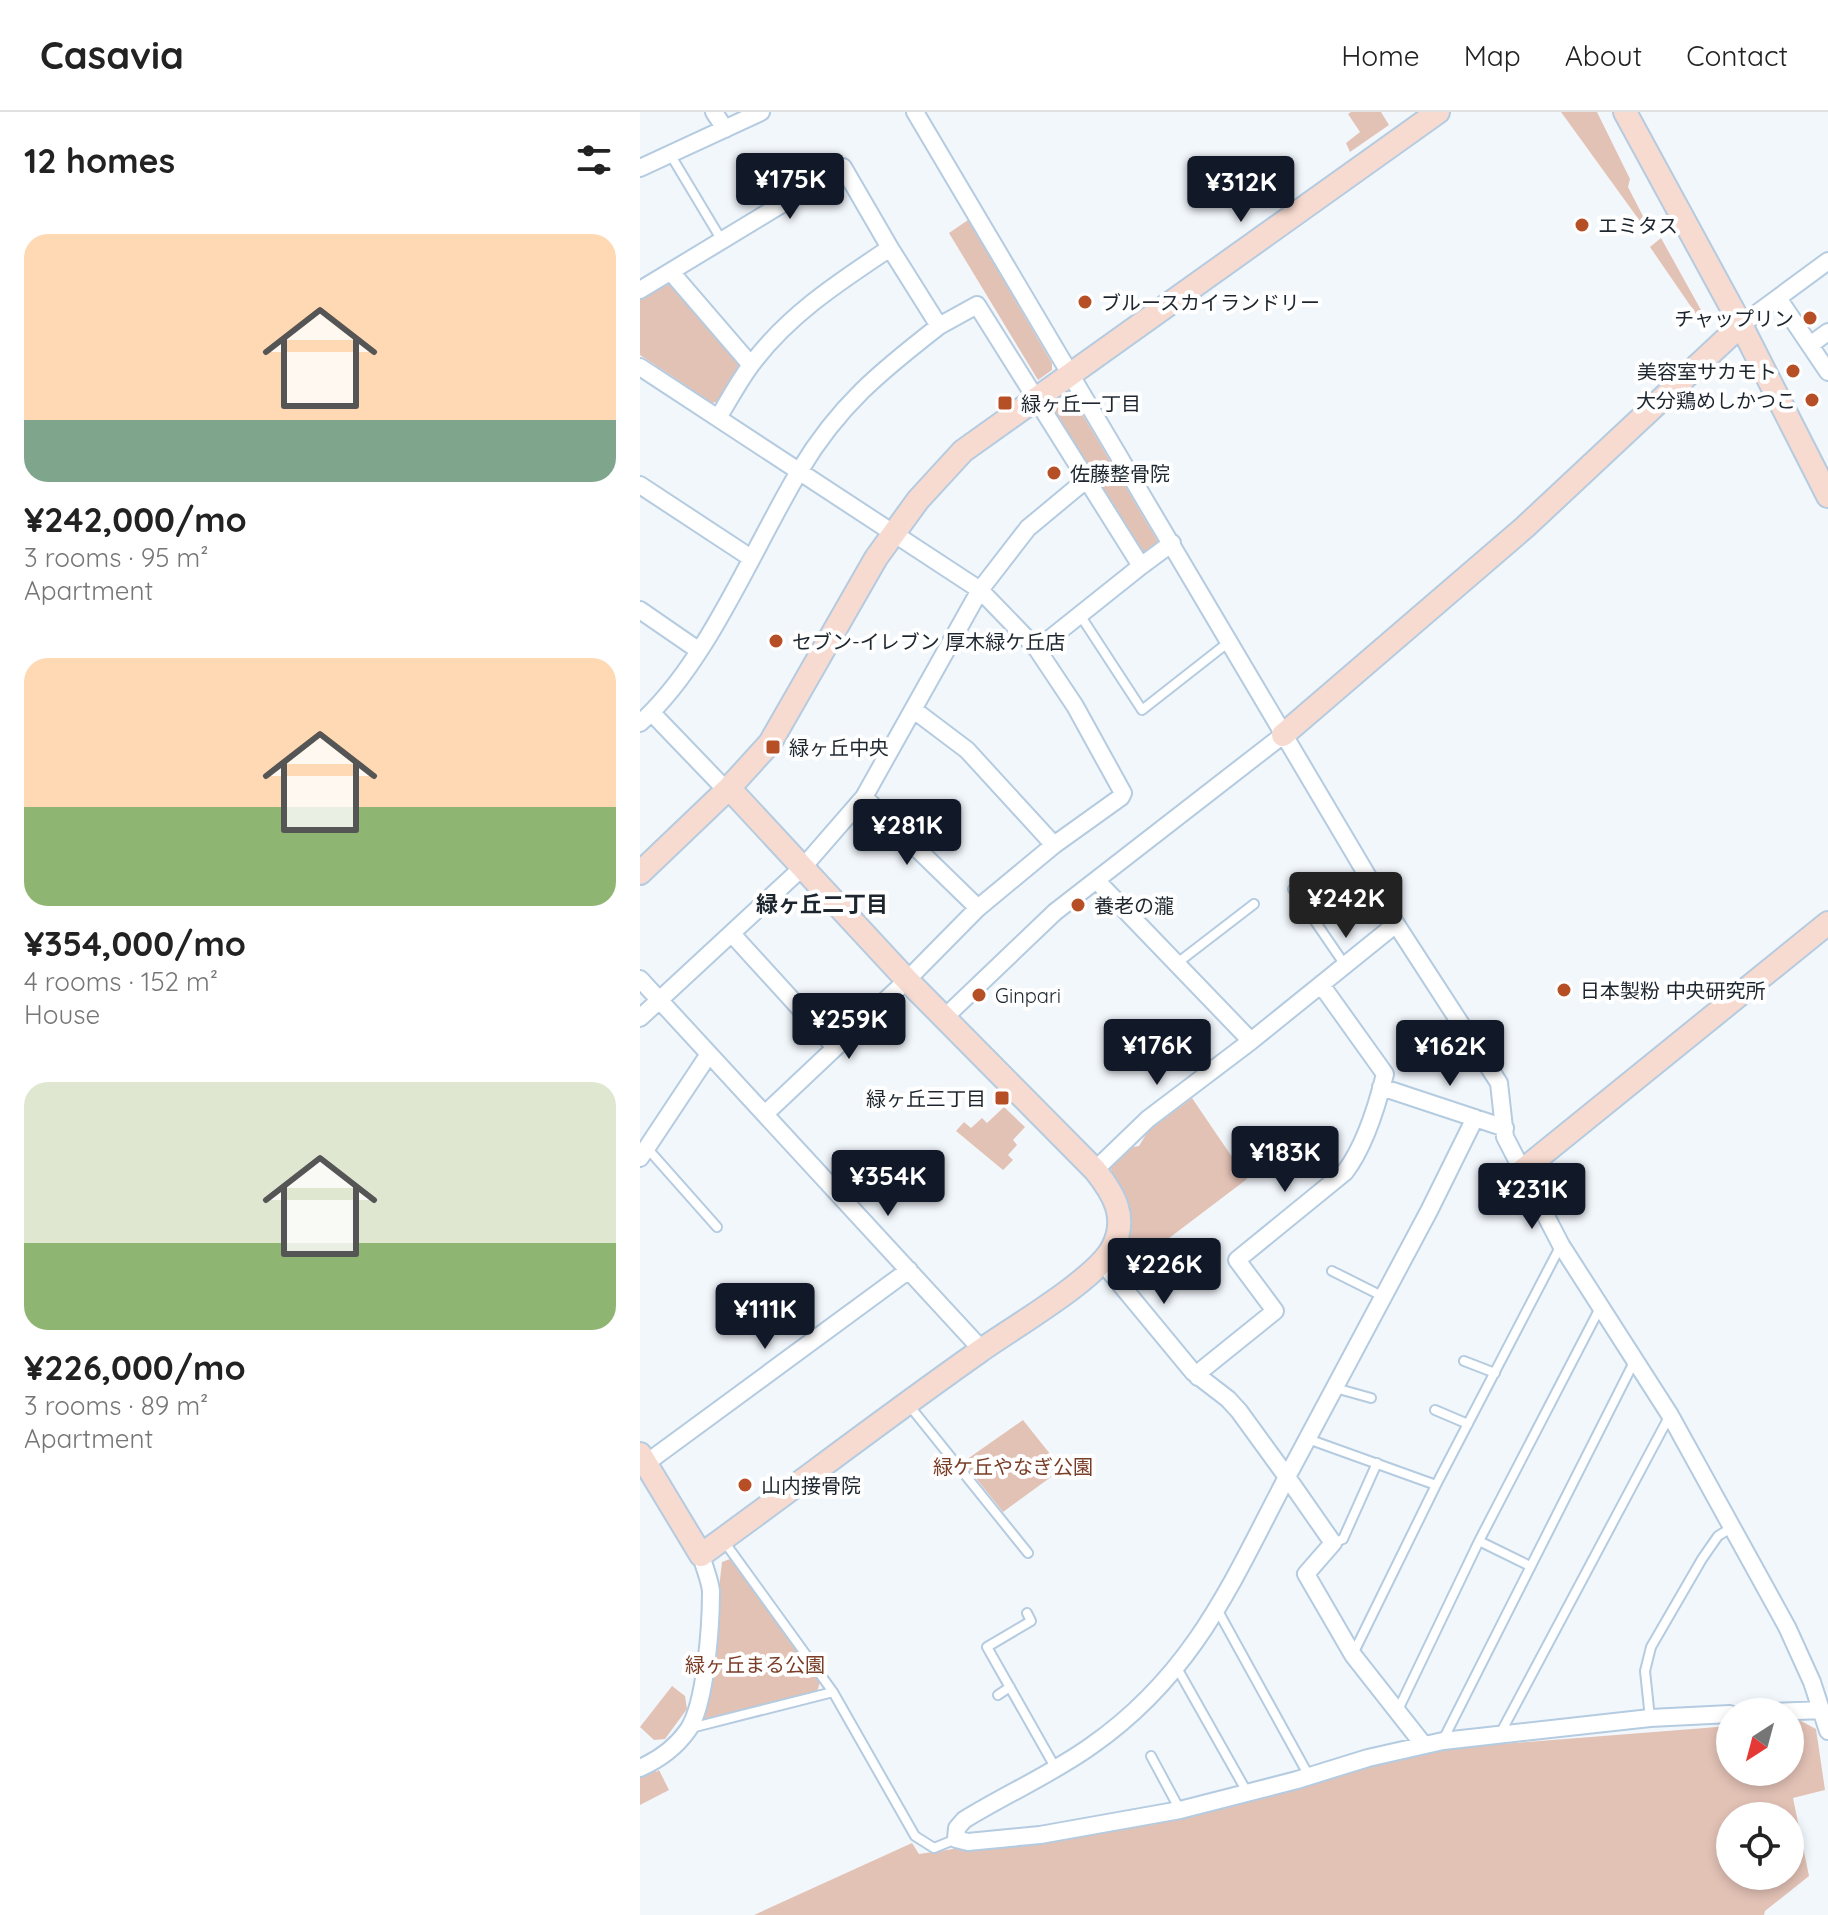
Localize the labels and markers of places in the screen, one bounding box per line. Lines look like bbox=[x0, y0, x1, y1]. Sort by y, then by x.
pin: ¥175K bbox=[734, 153, 846, 221]
pin: ¥312K bbox=[1185, 156, 1297, 224]
place label: エミタス bbox=[1598, 213, 1678, 238]
marker: エミタス bbox=[1573, 216, 1591, 234]
place label: ブルースカイランドリー bbox=[1101, 290, 1320, 315]
marker: ブルースカイランドリー bbox=[1076, 293, 1094, 311]
place label: チャップリン bbox=[1674, 306, 1794, 331]
marker: チャップリン bbox=[1801, 309, 1819, 327]
place label: 美容室サカモト bbox=[1637, 359, 1777, 384]
marker: 美容室サカモト bbox=[1784, 362, 1802, 380]
place label: 大分鶏めしかつこ bbox=[1636, 388, 1796, 413]
place label: 緑ヶ丘一丁目 bbox=[1021, 391, 1141, 416]
marker: 大分鶏めしかつこ bbox=[1803, 391, 1821, 409]
marker: 緑ヶ丘一丁目 bbox=[996, 394, 1014, 412]
place label: 佐藤整骨院 bbox=[1070, 461, 1170, 486]
marker: 佐藤整骨院 bbox=[1045, 464, 1063, 482]
place label: セブン-イレブン 厚木緑ケ丘店 bbox=[792, 629, 1065, 654]
marker: セブン-イレブン 厚木緑ケ丘店 bbox=[767, 632, 785, 650]
place label: 緑ヶ丘中央 bbox=[789, 735, 889, 760]
marker: 緑ヶ丘中央 bbox=[764, 738, 782, 756]
pin: ¥281K bbox=[851, 799, 963, 867]
pin: ¥242K bbox=[1290, 872, 1402, 940]
place label: 養老の瀧 bbox=[1094, 893, 1174, 918]
marker: 養老の瀧 bbox=[1069, 896, 1087, 914]
place label: 日本製粉 中央研究所 bbox=[1580, 978, 1765, 1003]
marker: 日本製粉 中央研究所 bbox=[1555, 981, 1573, 999]
place label: Ginpari bbox=[995, 983, 1061, 1008]
marker: Ginpari bbox=[970, 986, 988, 1004]
pin: ¥259K bbox=[793, 993, 905, 1061]
pin: ¥176K bbox=[1101, 1019, 1213, 1087]
pin: ¥162K bbox=[1394, 1020, 1506, 1088]
place label: 緑ヶ丘三丁目 bbox=[866, 1086, 986, 1111]
marker: 緑ヶ丘三丁目 bbox=[993, 1089, 1011, 1107]
pin: ¥183K bbox=[1229, 1126, 1341, 1194]
pin: ¥354K bbox=[832, 1150, 944, 1218]
pin: ¥231K bbox=[1476, 1163, 1588, 1231]
pin: ¥226K bbox=[1108, 1238, 1220, 1306]
pin: ¥111K bbox=[709, 1283, 821, 1351]
place label: 山内接骨院 bbox=[761, 1473, 861, 1498]
marker: 山内接骨院 bbox=[736, 1476, 754, 1494]

